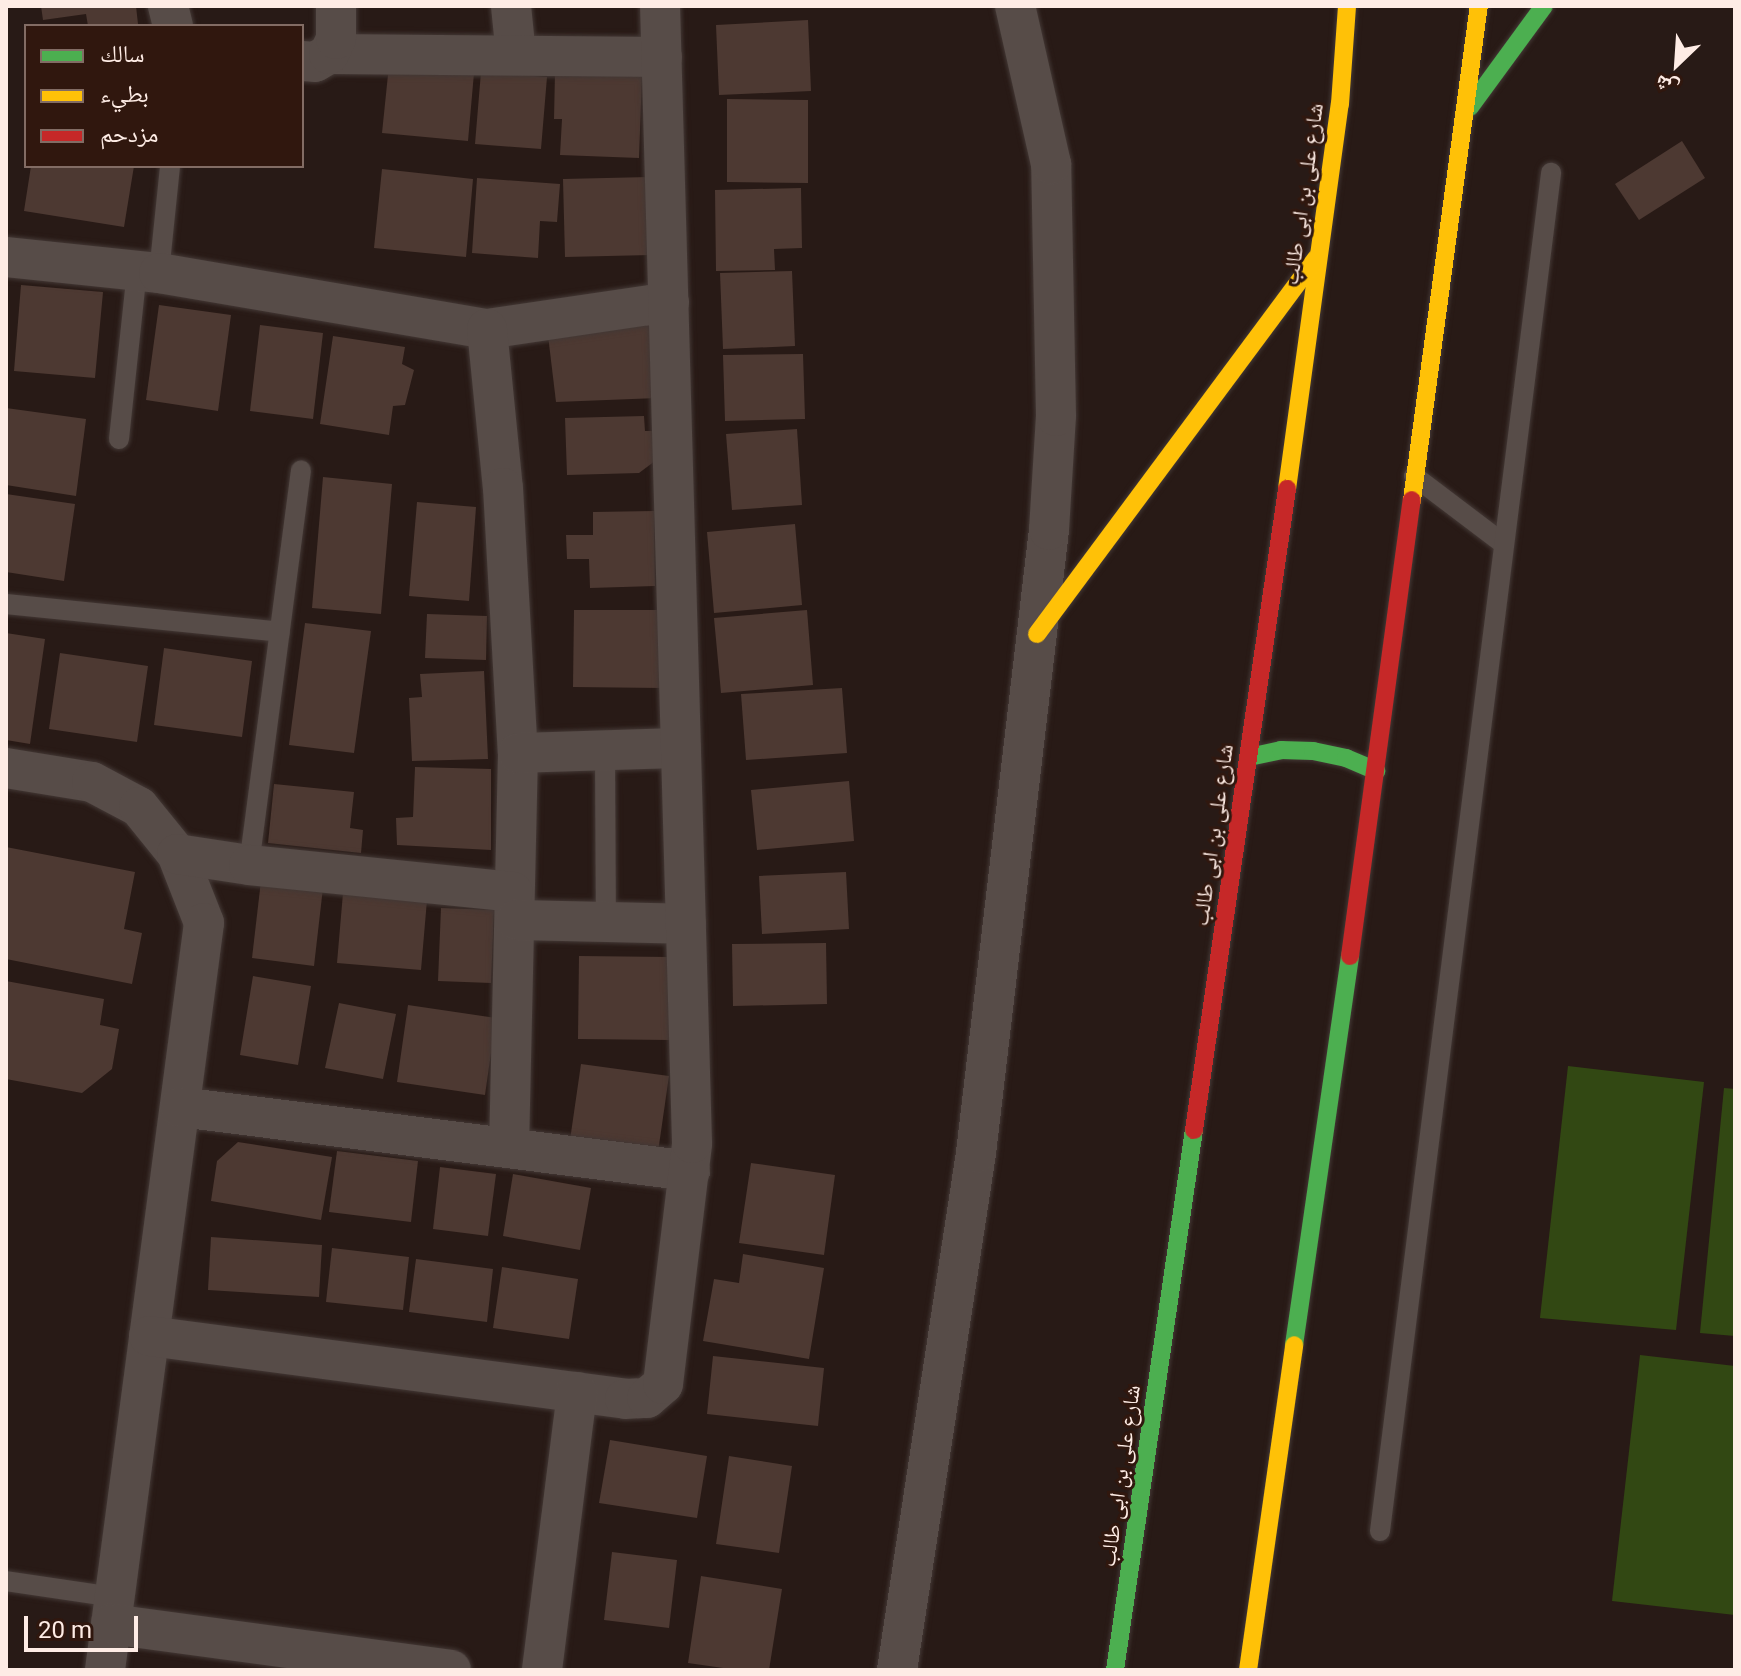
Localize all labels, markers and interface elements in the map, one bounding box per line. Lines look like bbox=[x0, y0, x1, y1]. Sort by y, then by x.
legend bbox=[24, 24, 304, 168]
north arrow bbox=[1637, 24, 1717, 104]
text: سالك bbox=[100, 40, 145, 68]
text: ش bbox=[1651, 70, 1683, 102]
text: بطيء bbox=[100, 80, 149, 108]
street label: شارع على بن ابى طالب bbox=[1277, 101, 1329, 287]
text: مزدحم bbox=[100, 120, 159, 148]
street label: شارع على بن ابى طالب bbox=[1187, 742, 1239, 928]
street label: شارع على بن ابى طالب bbox=[1094, 1383, 1146, 1569]
scale bar bbox=[28, 1600, 142, 1650]
text: 20 m bbox=[38, 1616, 92, 1644]

